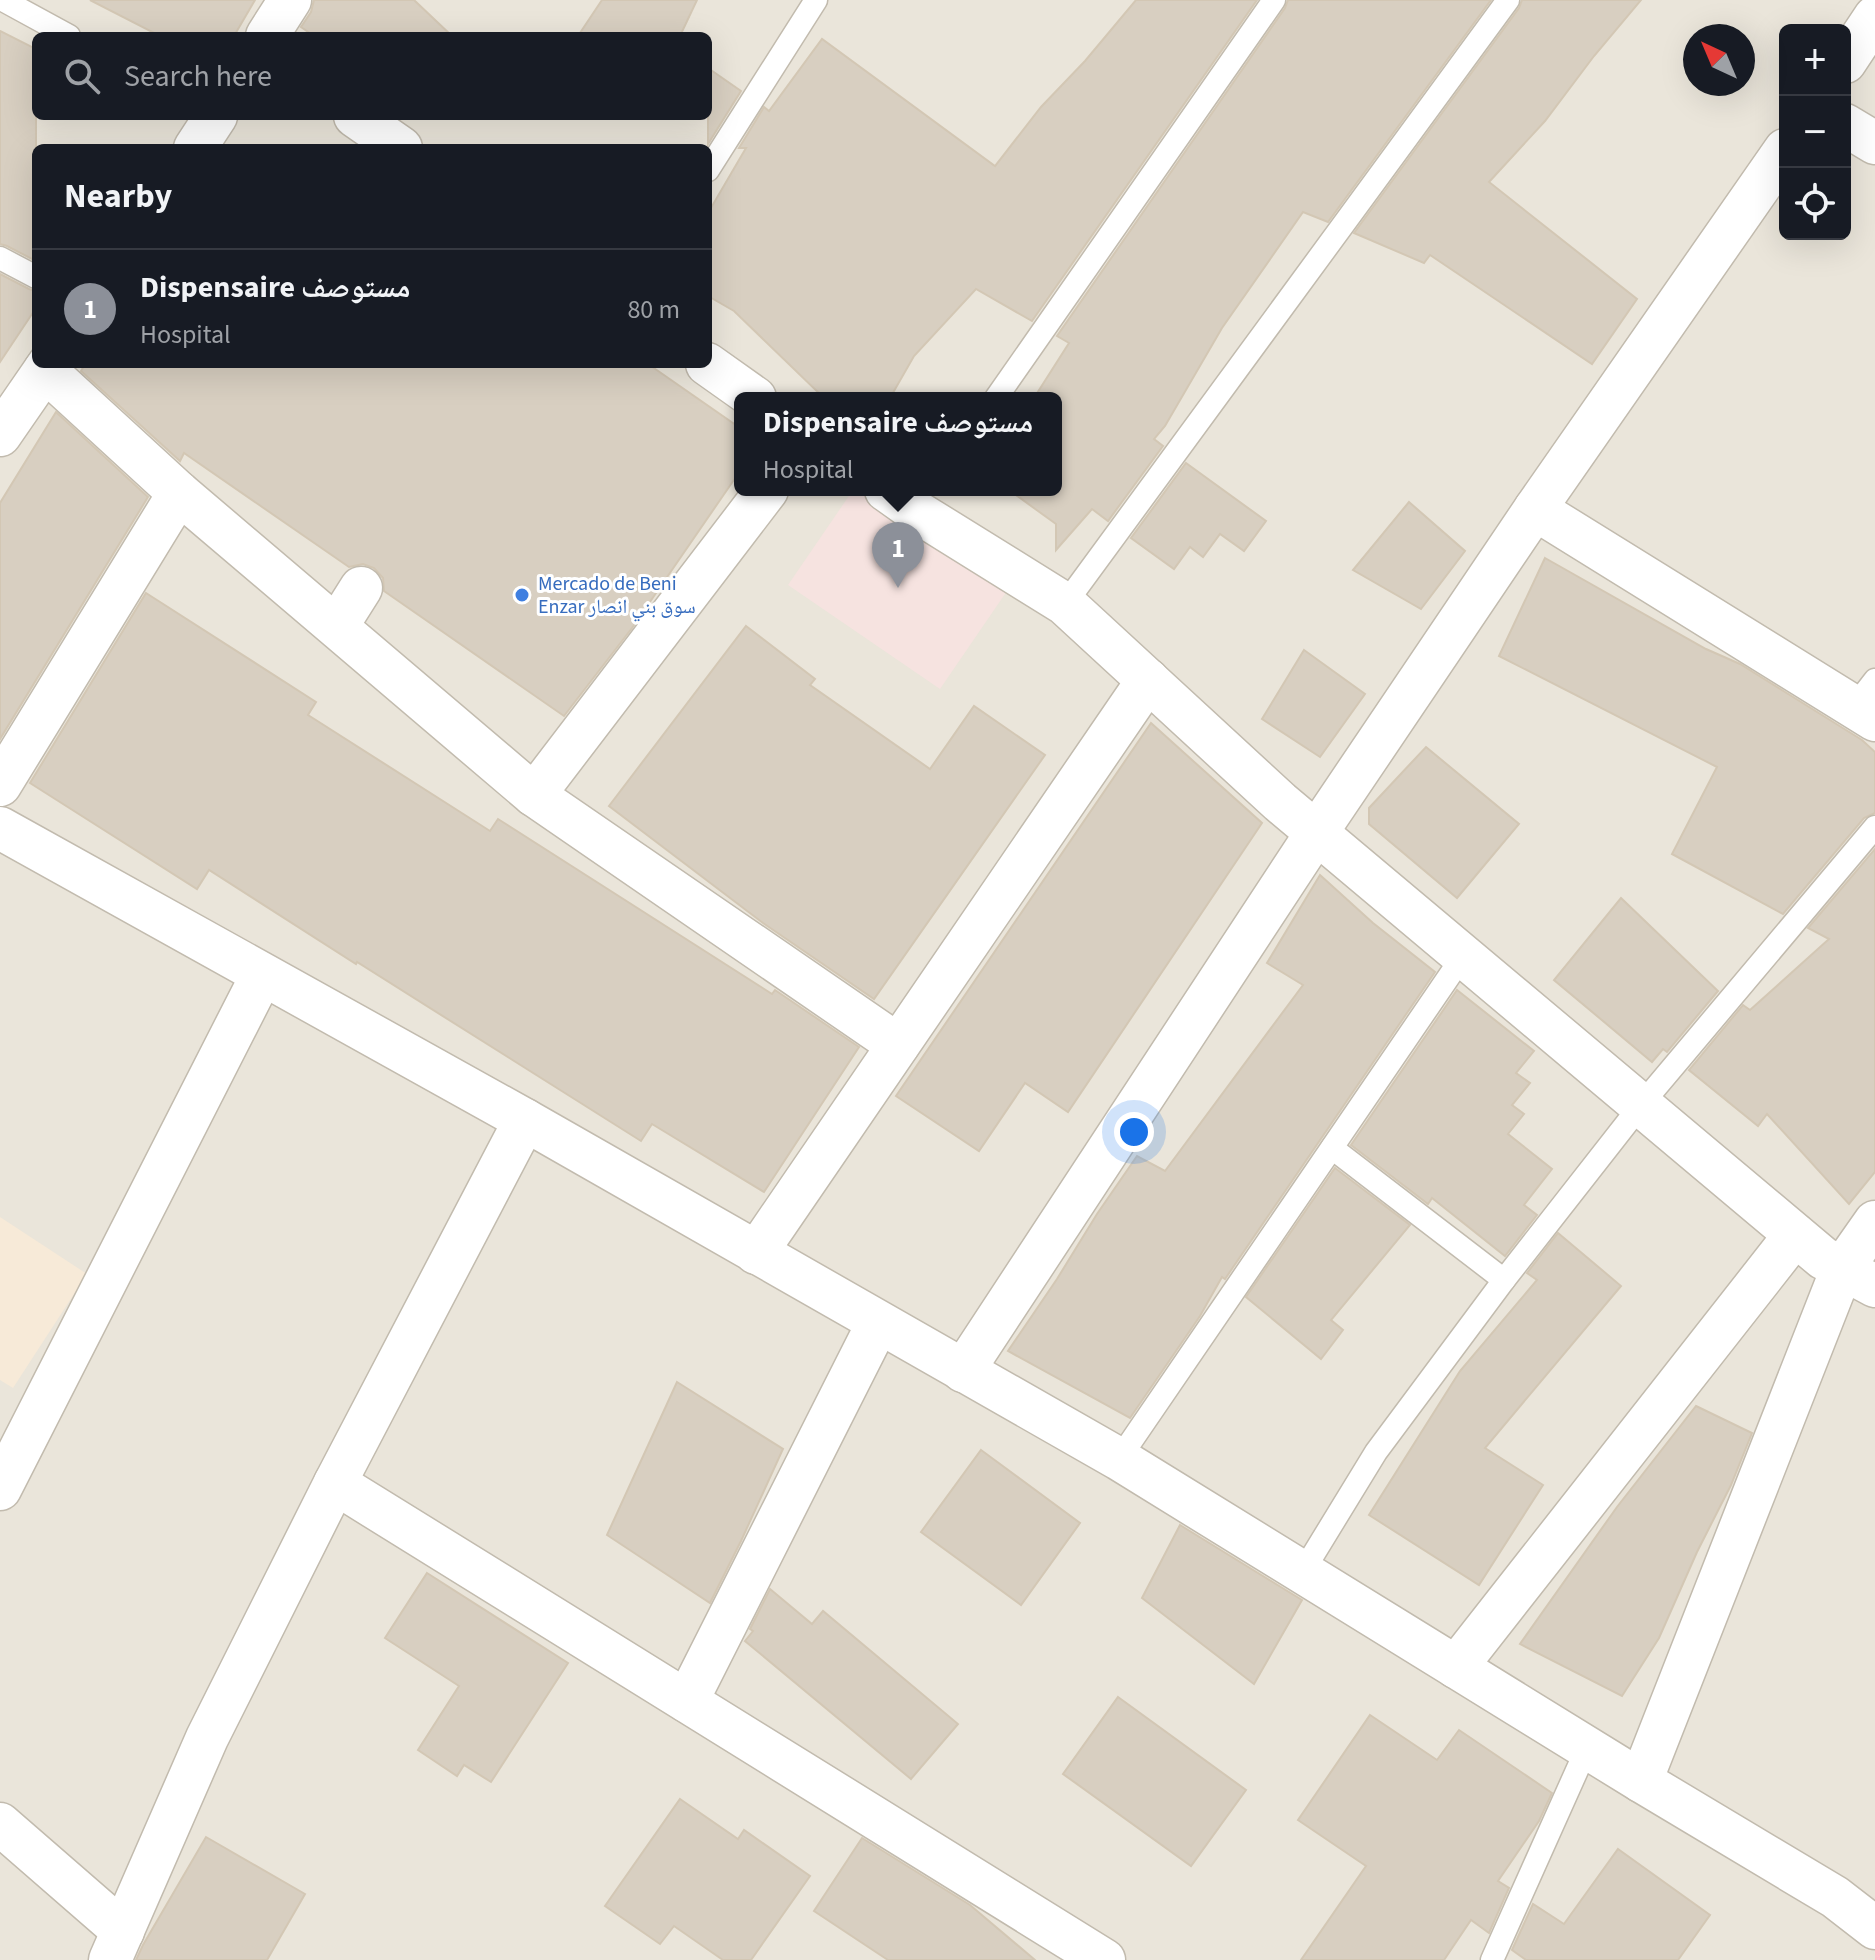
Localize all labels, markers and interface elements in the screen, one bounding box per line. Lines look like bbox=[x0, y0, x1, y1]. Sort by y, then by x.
north arrow bbox=[1683, 24, 1755, 96]
map controls bbox=[1779, 24, 1851, 240]
button: + bbox=[1779, 24, 1851, 96]
search box bbox=[32, 32, 712, 120]
icon: search bbox=[60, 54, 104, 98]
text: Search here bbox=[124, 55, 272, 98]
button: − bbox=[1779, 96, 1851, 168]
button: locate bbox=[1779, 168, 1851, 240]
text: Nearby bbox=[64, 172, 172, 221]
text: Dispensaire مستوصف bbox=[140, 266, 410, 309]
text: 1 bbox=[83, 291, 97, 328]
text: 80 m bbox=[627, 291, 680, 328]
text: Hospital bbox=[140, 316, 231, 353]
popup bbox=[734, 392, 1062, 496]
text: Dispensaire مستوصف bbox=[763, 401, 1033, 444]
text: Hospital bbox=[763, 451, 853, 488]
pin: 1 bbox=[872, 522, 924, 588]
place label: Mercado de Beni Enzar سوق بني انصار bbox=[538, 570, 696, 622]
marker: Mercado de Beni Enzar سوق بني انصار bbox=[513, 586, 531, 604]
your location bbox=[1114, 1112, 1154, 1152]

